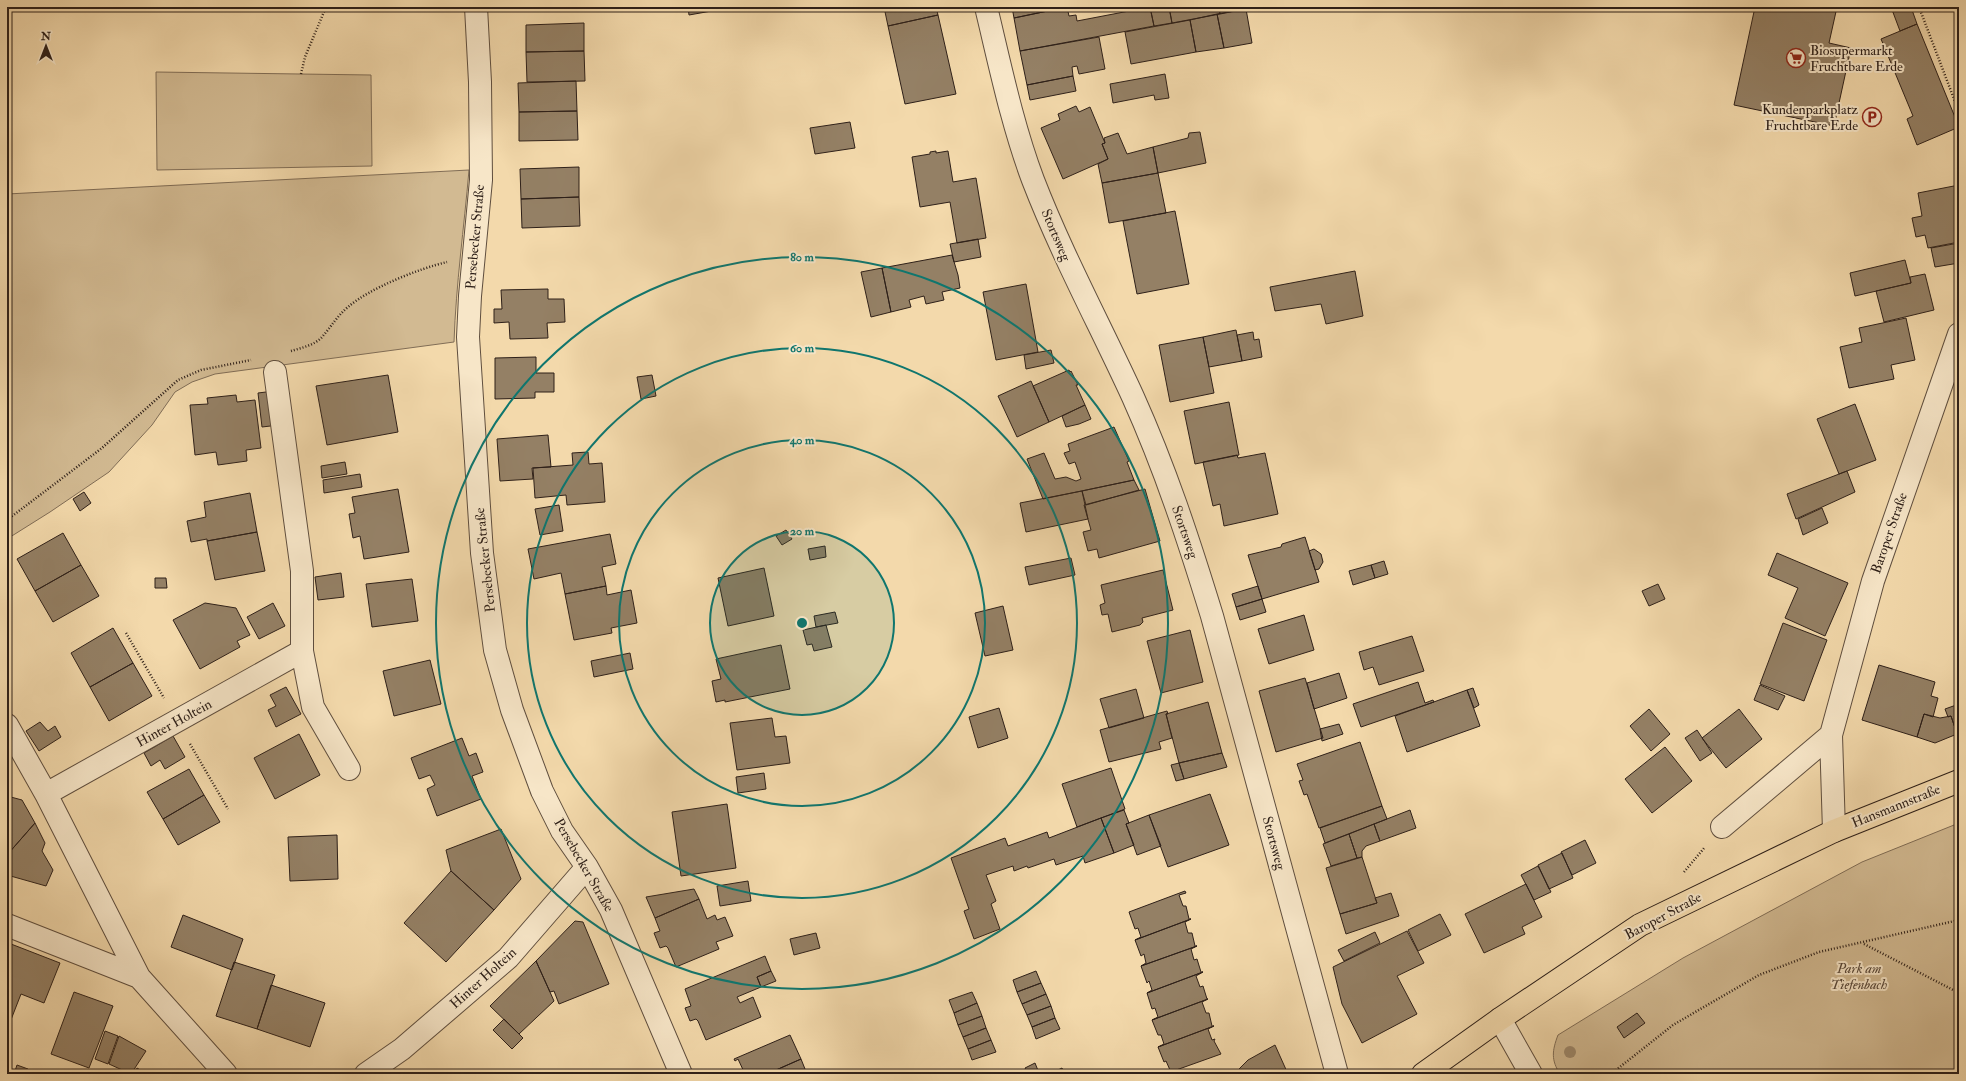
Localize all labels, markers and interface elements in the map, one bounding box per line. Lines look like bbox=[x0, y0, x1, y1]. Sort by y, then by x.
north arrow bbox=[26, 26, 66, 66]
text: N bbox=[40, 30, 52, 43]
place label: Biosupermarkt Fruchtbare Erde bbox=[1810, 42, 1903, 75]
supermarket icon: Biosupermarkt Fruchtbare Erde bbox=[1785, 47, 1807, 69]
place label: Kundenparkplatz Fruchtbare Erde bbox=[1762, 101, 1858, 134]
parking icon: Kundenparkplatz Fruchtbare Erde bbox=[1861, 106, 1883, 128]
street label: Persebecker Straße bbox=[462, 184, 488, 290]
street label: Stortsweg bbox=[1037, 206, 1075, 265]
text: 80 m bbox=[790, 250, 814, 265]
text: 60 m bbox=[790, 341, 815, 356]
text: 40 m bbox=[789, 433, 815, 448]
street label: Baroper Straße bbox=[1867, 490, 1912, 576]
street label: Stortsweg bbox=[1168, 503, 1202, 562]
street label: Persebecker Straße bbox=[471, 507, 499, 613]
text: 20 m bbox=[790, 524, 815, 539]
centre of rings bbox=[795, 616, 809, 630]
street label: Hinter Holtein bbox=[133, 695, 215, 751]
street label: Hansmannstraße bbox=[1849, 780, 1943, 831]
street label: Stortsweg bbox=[1259, 814, 1290, 873]
street label: Persebecker Straße bbox=[550, 815, 618, 915]
street label: Baroper Straße bbox=[1622, 889, 1705, 944]
street label: Hinter Holtein bbox=[446, 944, 520, 1012]
park label: Park am Tiefenbach bbox=[1831, 960, 1887, 993]

